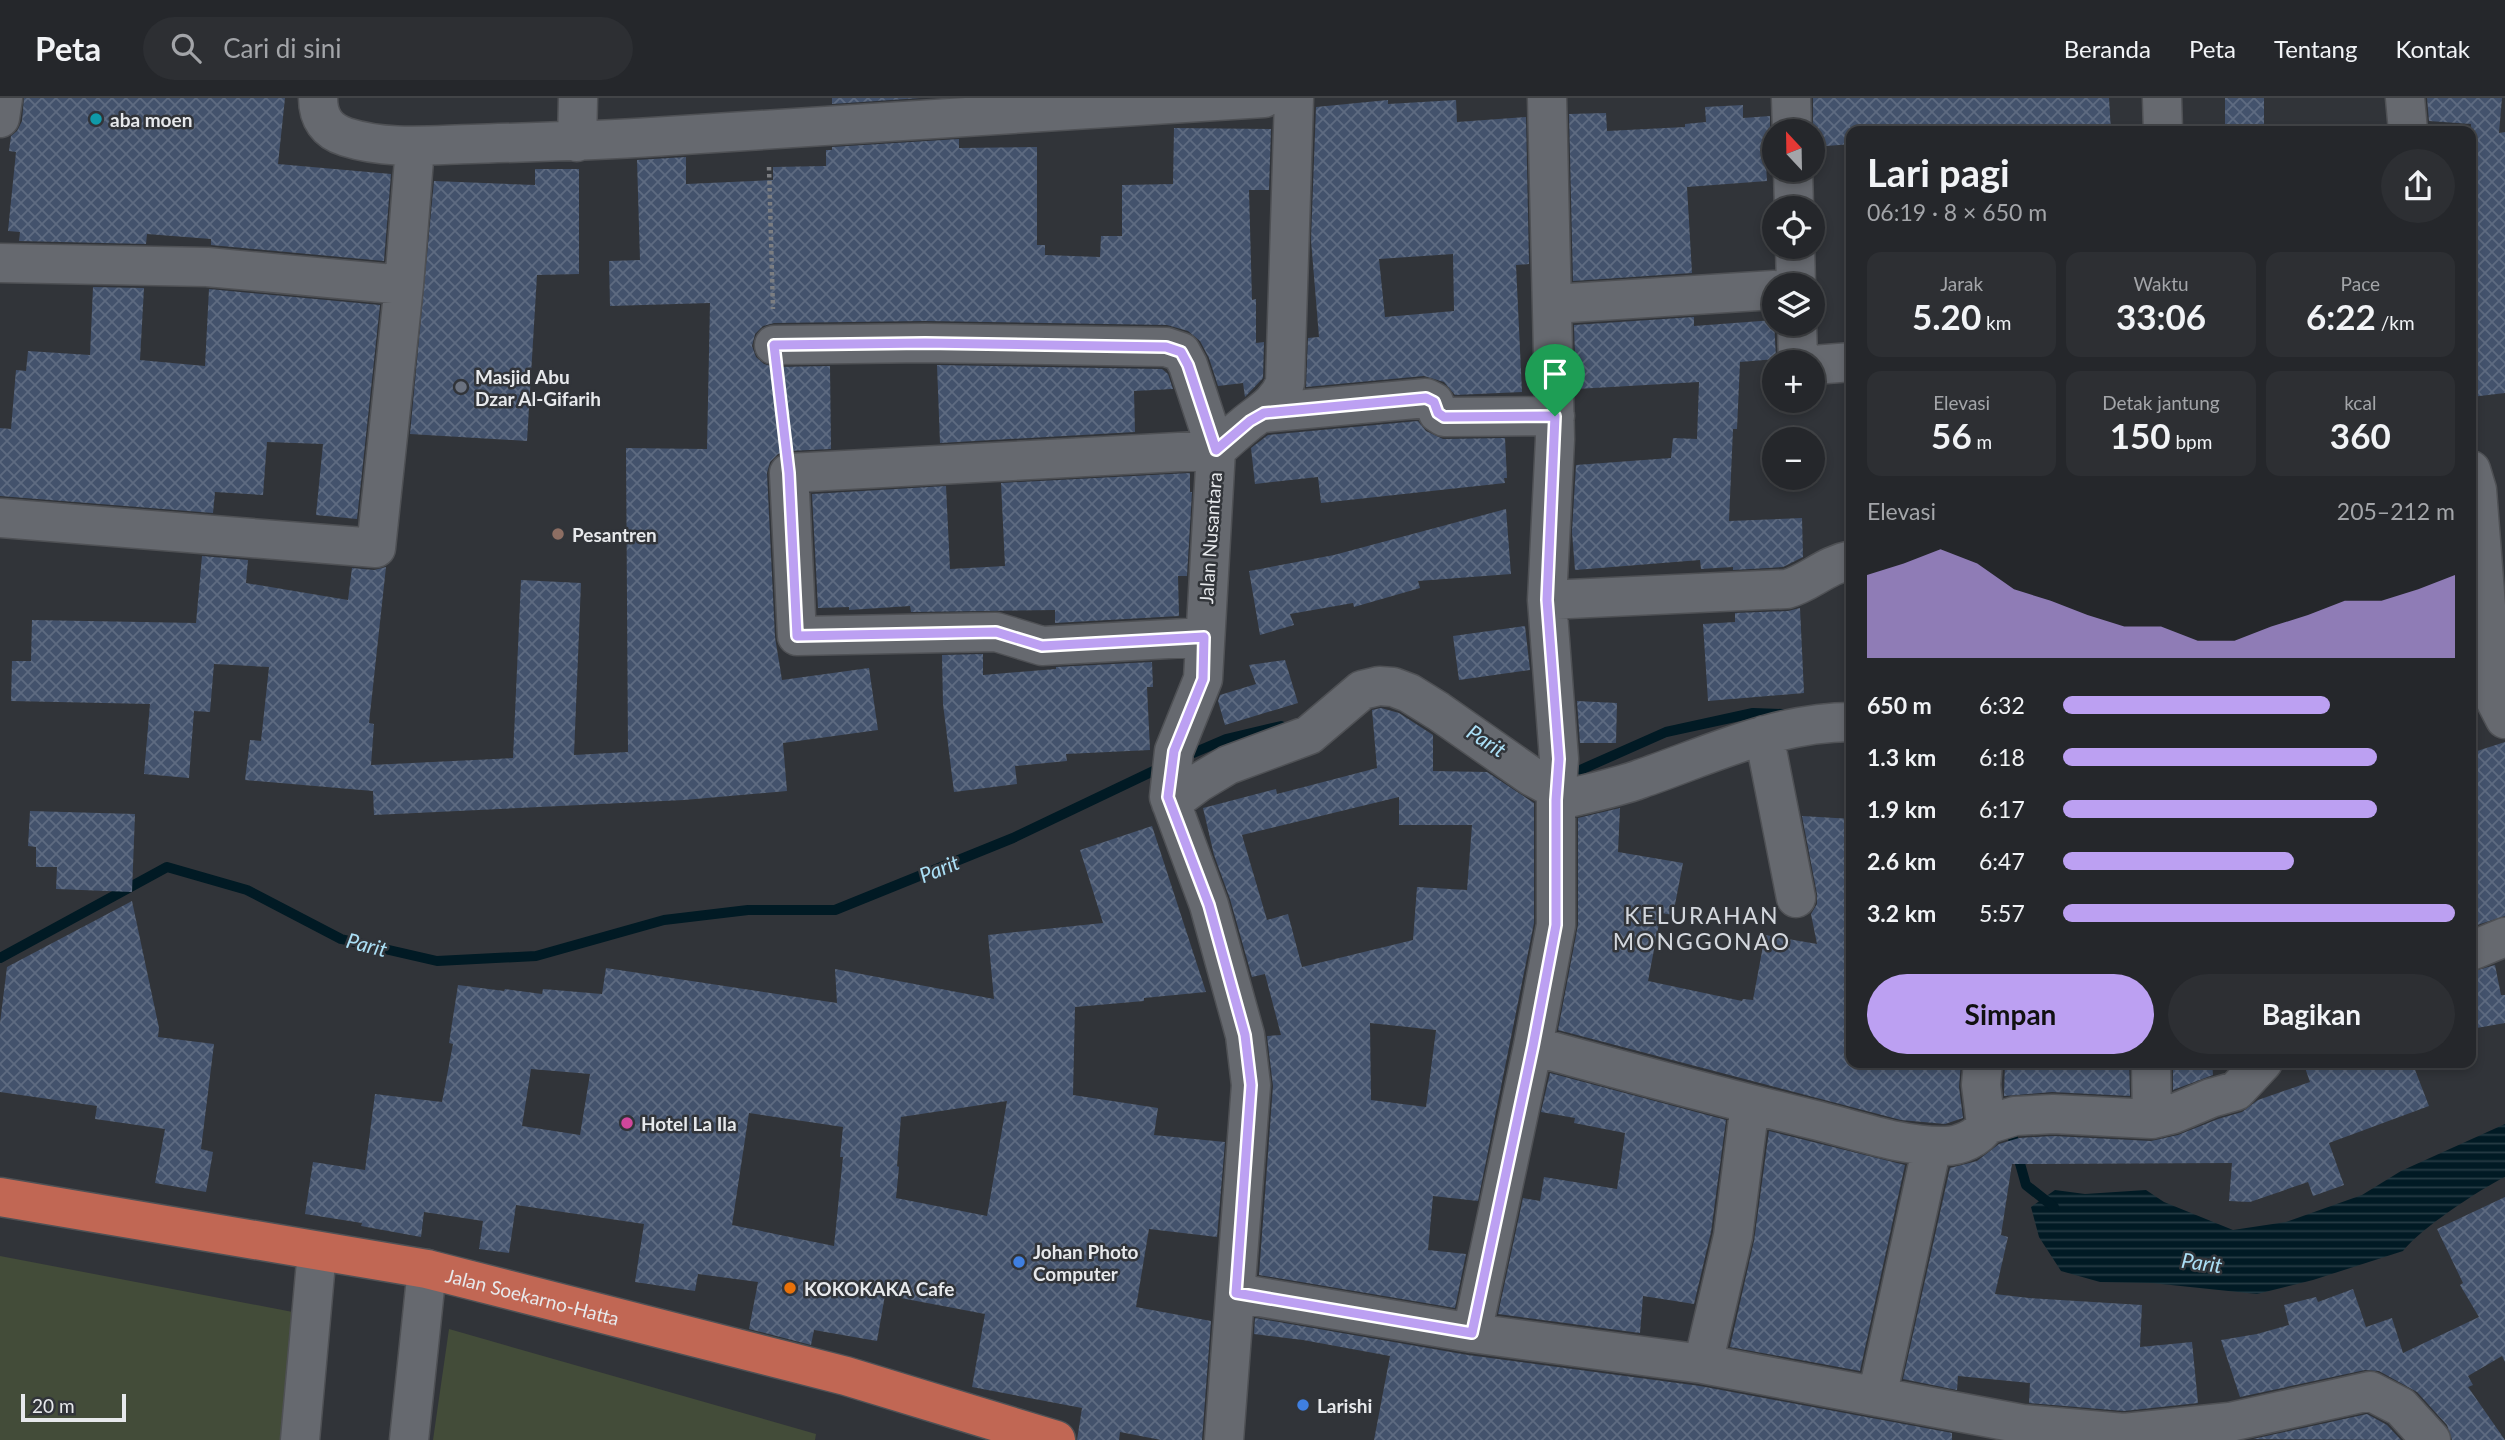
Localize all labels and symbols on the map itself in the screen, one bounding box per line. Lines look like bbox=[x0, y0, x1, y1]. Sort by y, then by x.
place label: aba moen bbox=[110, 108, 192, 131]
marker: aba moen bbox=[88, 111, 104, 127]
north arrow bbox=[1762, 119, 1825, 182]
pin bbox=[1525, 344, 1585, 416]
place label: Masjid Abu Dzar Al-Gifarih bbox=[475, 365, 601, 410]
marker: Masjid Abu Dzar Al-Gifarih bbox=[453, 379, 469, 395]
street label: Jalan Nusantara bbox=[1194, 471, 1226, 605]
place label: Pesantren bbox=[572, 523, 657, 546]
marker: Pesantren bbox=[550, 526, 566, 542]
water label: Parit bbox=[1463, 718, 1512, 762]
water label: Parit bbox=[915, 848, 963, 887]
district label: KELURAHAN MONGGONAO bbox=[1613, 901, 1791, 955]
water label: Parit bbox=[344, 927, 391, 961]
place label: Hotel La Ila bbox=[641, 1112, 737, 1135]
marker: Hotel La Ila bbox=[619, 1115, 635, 1131]
place label: Johan Photo Computer bbox=[1033, 1240, 1139, 1285]
water label: Parit bbox=[2180, 1247, 2225, 1277]
marker: Johan Photo Computer bbox=[1011, 1254, 1027, 1270]
street label: Jalan Soekarno-Hatta bbox=[443, 1263, 622, 1329]
place label: KOKOKAKA Cafe bbox=[804, 1277, 955, 1300]
marker: KOKOKAKA Cafe bbox=[782, 1280, 798, 1296]
scale bar bbox=[21, 1391, 126, 1423]
place label: Larishi bbox=[1317, 1394, 1372, 1417]
marker: Larishi bbox=[1295, 1397, 1311, 1413]

